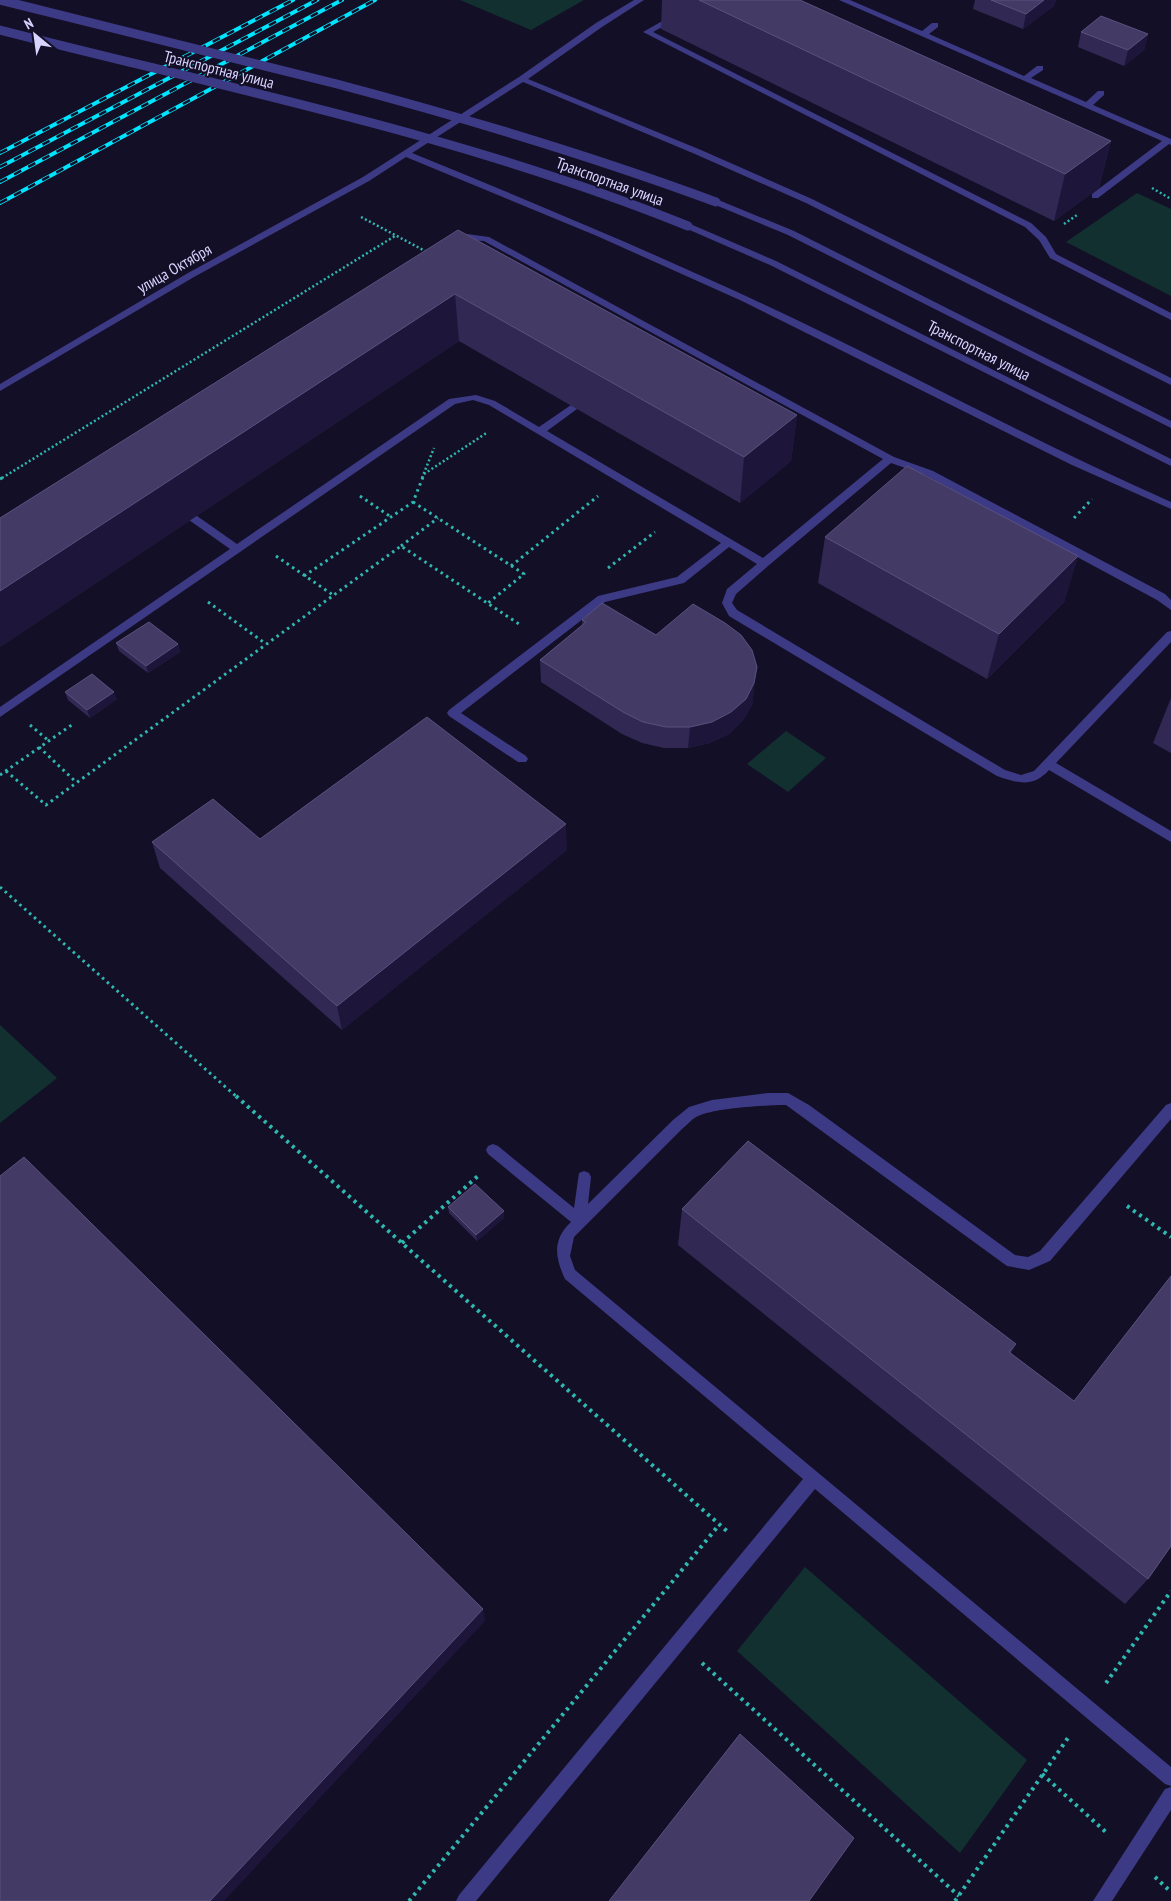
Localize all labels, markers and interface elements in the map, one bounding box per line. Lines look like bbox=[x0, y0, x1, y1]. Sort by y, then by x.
north arrow bbox=[10, 10, 60, 60]
text: N bbox=[21, 14, 36, 33]
street label: Транспортная улица bbox=[162, 46, 276, 92]
street label: Транспортная улица bbox=[553, 152, 667, 210]
street label: улица Октября bbox=[133, 239, 215, 297]
street label: Транспортная улица bbox=[924, 315, 1034, 385]

